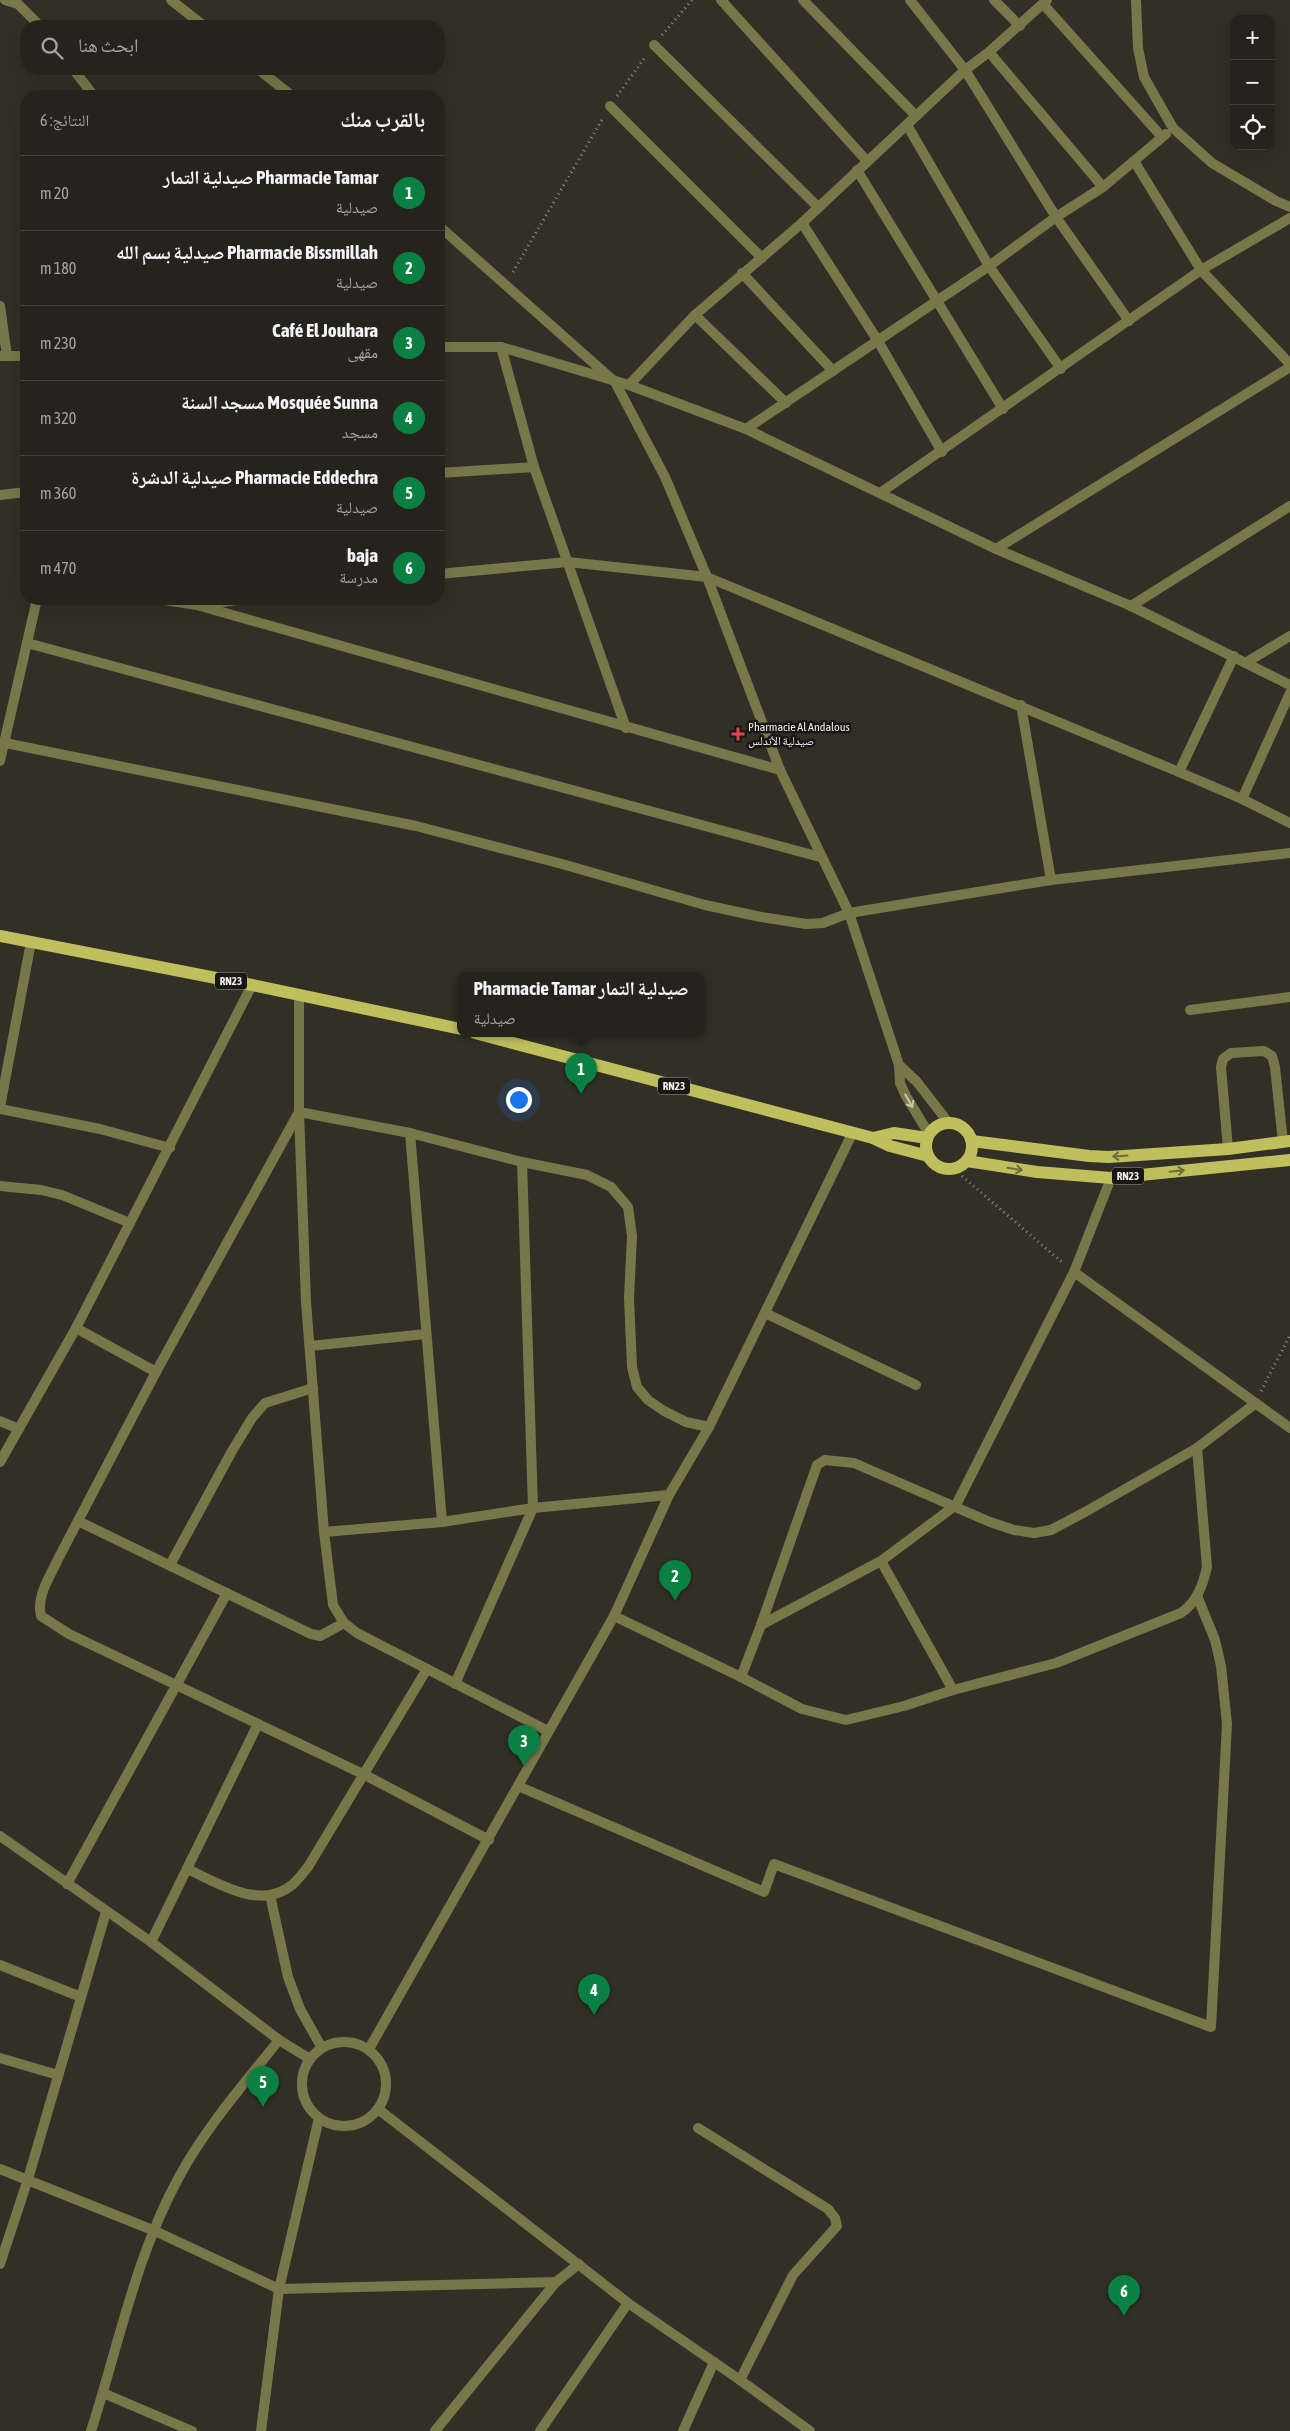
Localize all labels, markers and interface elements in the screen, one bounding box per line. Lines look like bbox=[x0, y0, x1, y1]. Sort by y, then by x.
map controls bbox=[1230, 15, 1275, 150]
button: + bbox=[1230, 15, 1275, 60]
search box bbox=[20, 20, 445, 75]
icon: search bbox=[38, 34, 66, 62]
text: ابحث هنا bbox=[78, 34, 139, 56]
button: − bbox=[1230, 60, 1275, 105]
button: locate bbox=[1230, 105, 1275, 150]
text: بالقرب منك bbox=[340, 107, 425, 131]
text: النتائج: 6 bbox=[40, 111, 89, 129]
text: Pharmacie Tamar صيدلية التمار bbox=[163, 166, 378, 188]
text: 20 m bbox=[40, 184, 69, 202]
text: 1 bbox=[405, 184, 413, 202]
text: صيدلية bbox=[336, 198, 378, 216]
text: Pharmacie Bissmillah صيدلية بسم الله bbox=[116, 241, 378, 263]
text: 180 m bbox=[40, 259, 76, 277]
text: 2 bbox=[405, 259, 413, 277]
text: صيدلية bbox=[336, 273, 378, 291]
text: Café El Jouhara bbox=[272, 319, 378, 341]
text: 230 m bbox=[40, 334, 76, 352]
text: 3 bbox=[405, 334, 413, 352]
text: مقهى bbox=[347, 343, 378, 361]
text: Mosquée Sunna مسجد السنة bbox=[181, 391, 378, 413]
text: 320 m bbox=[40, 409, 76, 427]
text: 4 bbox=[405, 409, 413, 427]
text: مسجد bbox=[342, 423, 378, 441]
text: Pharmacie Eddechra صيدلية الدشرة bbox=[131, 466, 378, 488]
text: 360 m bbox=[40, 484, 76, 502]
text: 5 bbox=[405, 484, 413, 502]
text: صيدلية bbox=[336, 498, 378, 516]
text: baja bbox=[347, 544, 378, 566]
text: 470 m bbox=[40, 559, 76, 577]
text: 6 bbox=[405, 559, 413, 577]
text: مدرسة bbox=[339, 568, 378, 586]
place label: Pharmacie Al Andalous صيدلية الأندلس bbox=[748, 720, 850, 748]
marker: Pharmacie Al Andalous صيدلية الأندلس bbox=[732, 728, 744, 740]
road number: RN23 bbox=[215, 972, 247, 989]
popup bbox=[457, 972, 705, 1037]
text: Pharmacie Tamar صيدلية التمار bbox=[473, 977, 689, 999]
text: صيدلية bbox=[473, 1009, 516, 1027]
pin: 1 bbox=[565, 1053, 597, 1094]
road number: RN23 bbox=[658, 1078, 690, 1094]
your location bbox=[506, 1087, 532, 1113]
one-way arrow bbox=[905, 1094, 915, 1108]
one-way arrow bbox=[1112, 1152, 1128, 1161]
one-way arrow bbox=[1007, 1164, 1023, 1174]
one-way arrow bbox=[1168, 1167, 1184, 1176]
road number: RN23 bbox=[1112, 1168, 1144, 1184]
pin: 2 bbox=[659, 1560, 691, 1601]
pin: 3 bbox=[508, 1725, 540, 1766]
pin: 4 bbox=[578, 1974, 610, 2015]
pin: 5 bbox=[247, 2066, 279, 2107]
pin: 6 bbox=[1108, 2275, 1140, 2316]

